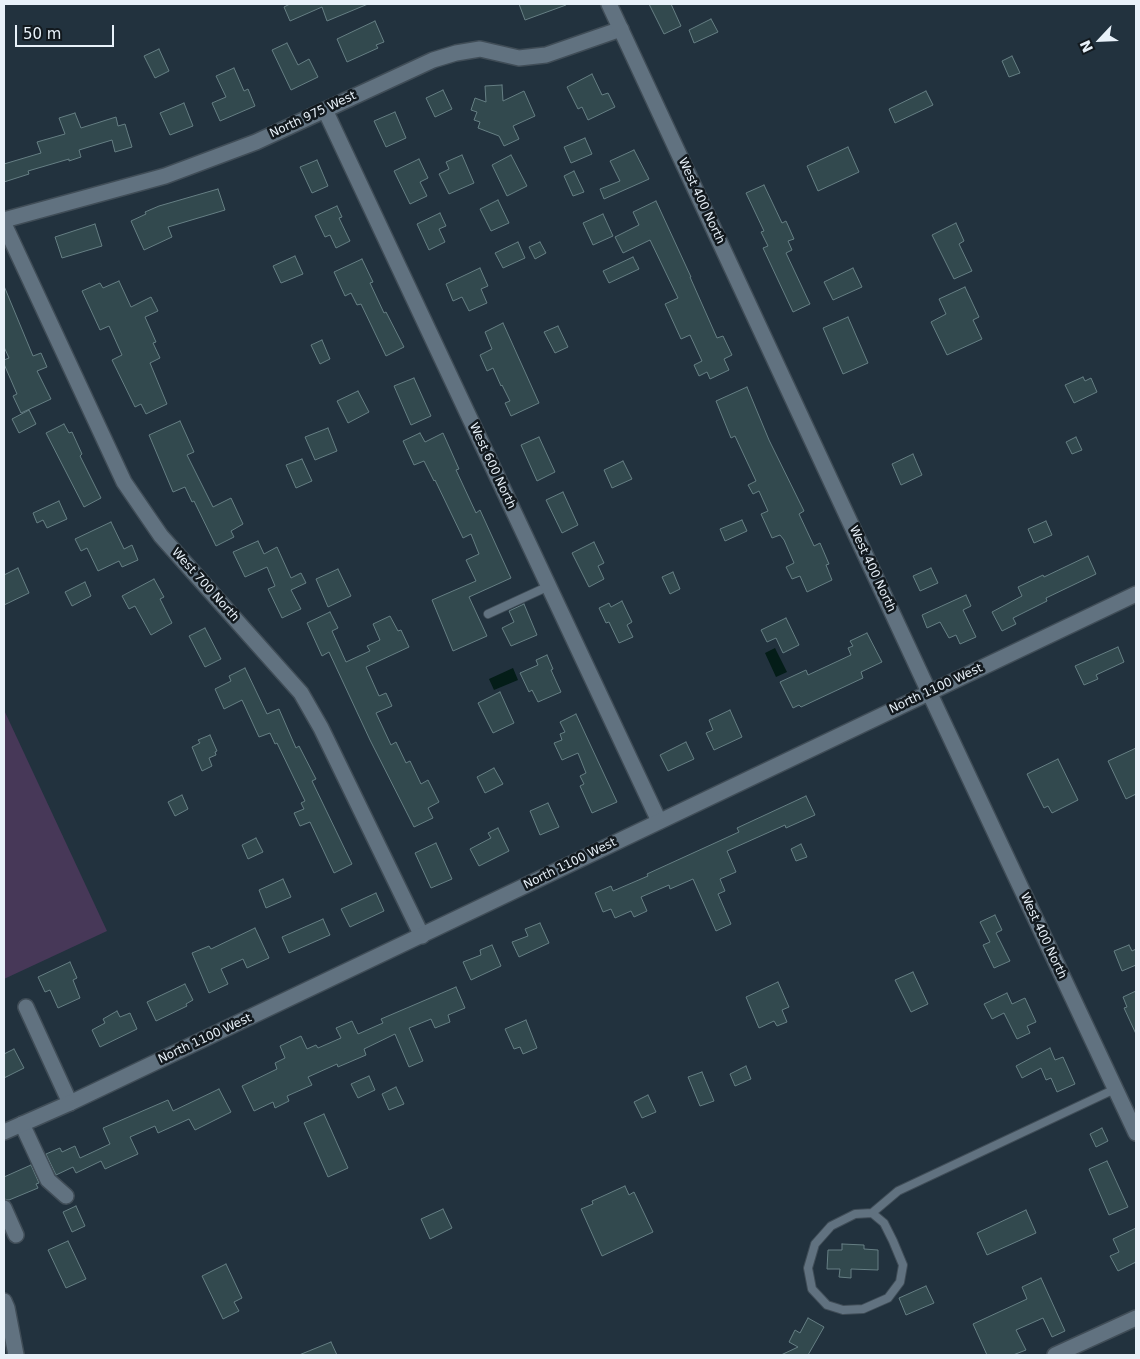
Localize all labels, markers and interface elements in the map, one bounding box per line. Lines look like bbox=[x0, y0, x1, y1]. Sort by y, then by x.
scale bar bbox=[18, 15, 116, 47]
north arrow bbox=[1075, 15, 1125, 65]
text: 50 m bbox=[23, 25, 61, 43]
text: N bbox=[1077, 38, 1096, 55]
street label: North 975 West bbox=[268, 89, 358, 141]
street label: West 400 North bbox=[675, 156, 727, 246]
street label: West 600 North bbox=[466, 421, 518, 511]
street label: West 400 North bbox=[846, 524, 898, 614]
street label: West 700 North bbox=[168, 545, 242, 625]
street label: North 1100 West bbox=[887, 661, 985, 717]
street label: North 1100 West bbox=[521, 835, 619, 893]
street label: West 400 North bbox=[1017, 891, 1069, 981]
street label: North 1100 West bbox=[156, 1011, 254, 1067]

